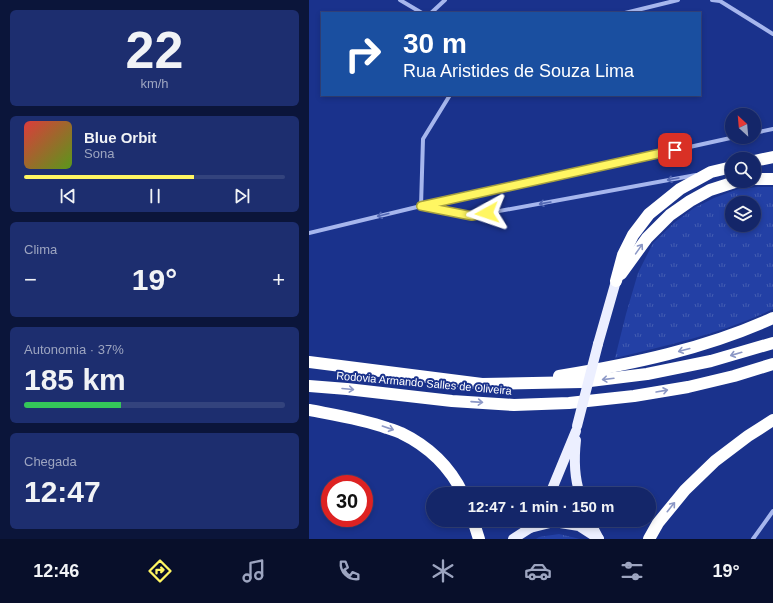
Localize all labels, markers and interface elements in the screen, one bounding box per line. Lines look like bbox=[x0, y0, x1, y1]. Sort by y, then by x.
text: 22 bbox=[126, 21, 183, 79]
icon: right bbox=[337, 28, 389, 80]
text: 30 m bbox=[403, 28, 467, 59]
text: Rua Aristides de Souza Lima bbox=[403, 61, 634, 81]
text: km/h bbox=[140, 76, 169, 91]
north arrow bbox=[725, 108, 761, 144]
map controls bbox=[725, 108, 761, 232]
text: Blue Orbit bbox=[84, 129, 157, 146]
pin bbox=[658, 133, 692, 167]
icon: arrive bbox=[664, 139, 686, 161]
text: Sona bbox=[84, 146, 114, 161]
button: search bbox=[725, 152, 761, 188]
one-way arrow bbox=[666, 176, 679, 184]
icon: previous bbox=[57, 185, 79, 207]
icon: pause bbox=[144, 185, 166, 207]
icon: next bbox=[231, 185, 253, 207]
position arrow bbox=[466, 192, 508, 234]
button: layers bbox=[725, 196, 761, 232]
one-way arrow bbox=[539, 199, 552, 207]
one-way arrow bbox=[377, 212, 390, 220]
text: Clima bbox=[24, 242, 57, 257]
one-way arrow bbox=[635, 244, 643, 255]
text: 19° bbox=[132, 263, 177, 296]
text: − bbox=[24, 267, 37, 292]
text: + bbox=[272, 267, 285, 292]
text: Autonomia · 37% bbox=[24, 342, 124, 357]
one-way arrow bbox=[678, 347, 691, 354]
one-way arrow bbox=[729, 351, 742, 358]
text: 185 km bbox=[24, 363, 126, 396]
street label: Rodovia Armando Salles de Oliveira bbox=[336, 369, 513, 397]
one-way arrow bbox=[602, 375, 615, 383]
one-way arrow bbox=[341, 385, 354, 392]
one-way arrow bbox=[655, 387, 668, 395]
one-way arrow bbox=[470, 399, 483, 406]
one-way arrow bbox=[382, 425, 394, 433]
text: Chegada bbox=[24, 454, 77, 469]
text: 12:47 bbox=[24, 475, 101, 508]
speed limit sign: 30 bbox=[321, 475, 373, 527]
text: 12:47 · 1 min · 150 m bbox=[468, 498, 614, 515]
one-way arrow bbox=[666, 501, 675, 512]
icon: directions bbox=[146, 557, 174, 585]
icon: music bbox=[240, 557, 268, 585]
icon: phone bbox=[335, 557, 363, 585]
icon: climate bbox=[429, 557, 457, 585]
icon: car bbox=[524, 557, 552, 585]
icon: filters bbox=[618, 557, 646, 585]
text: 12:46 bbox=[33, 561, 79, 581]
text: 19° bbox=[712, 561, 740, 581]

